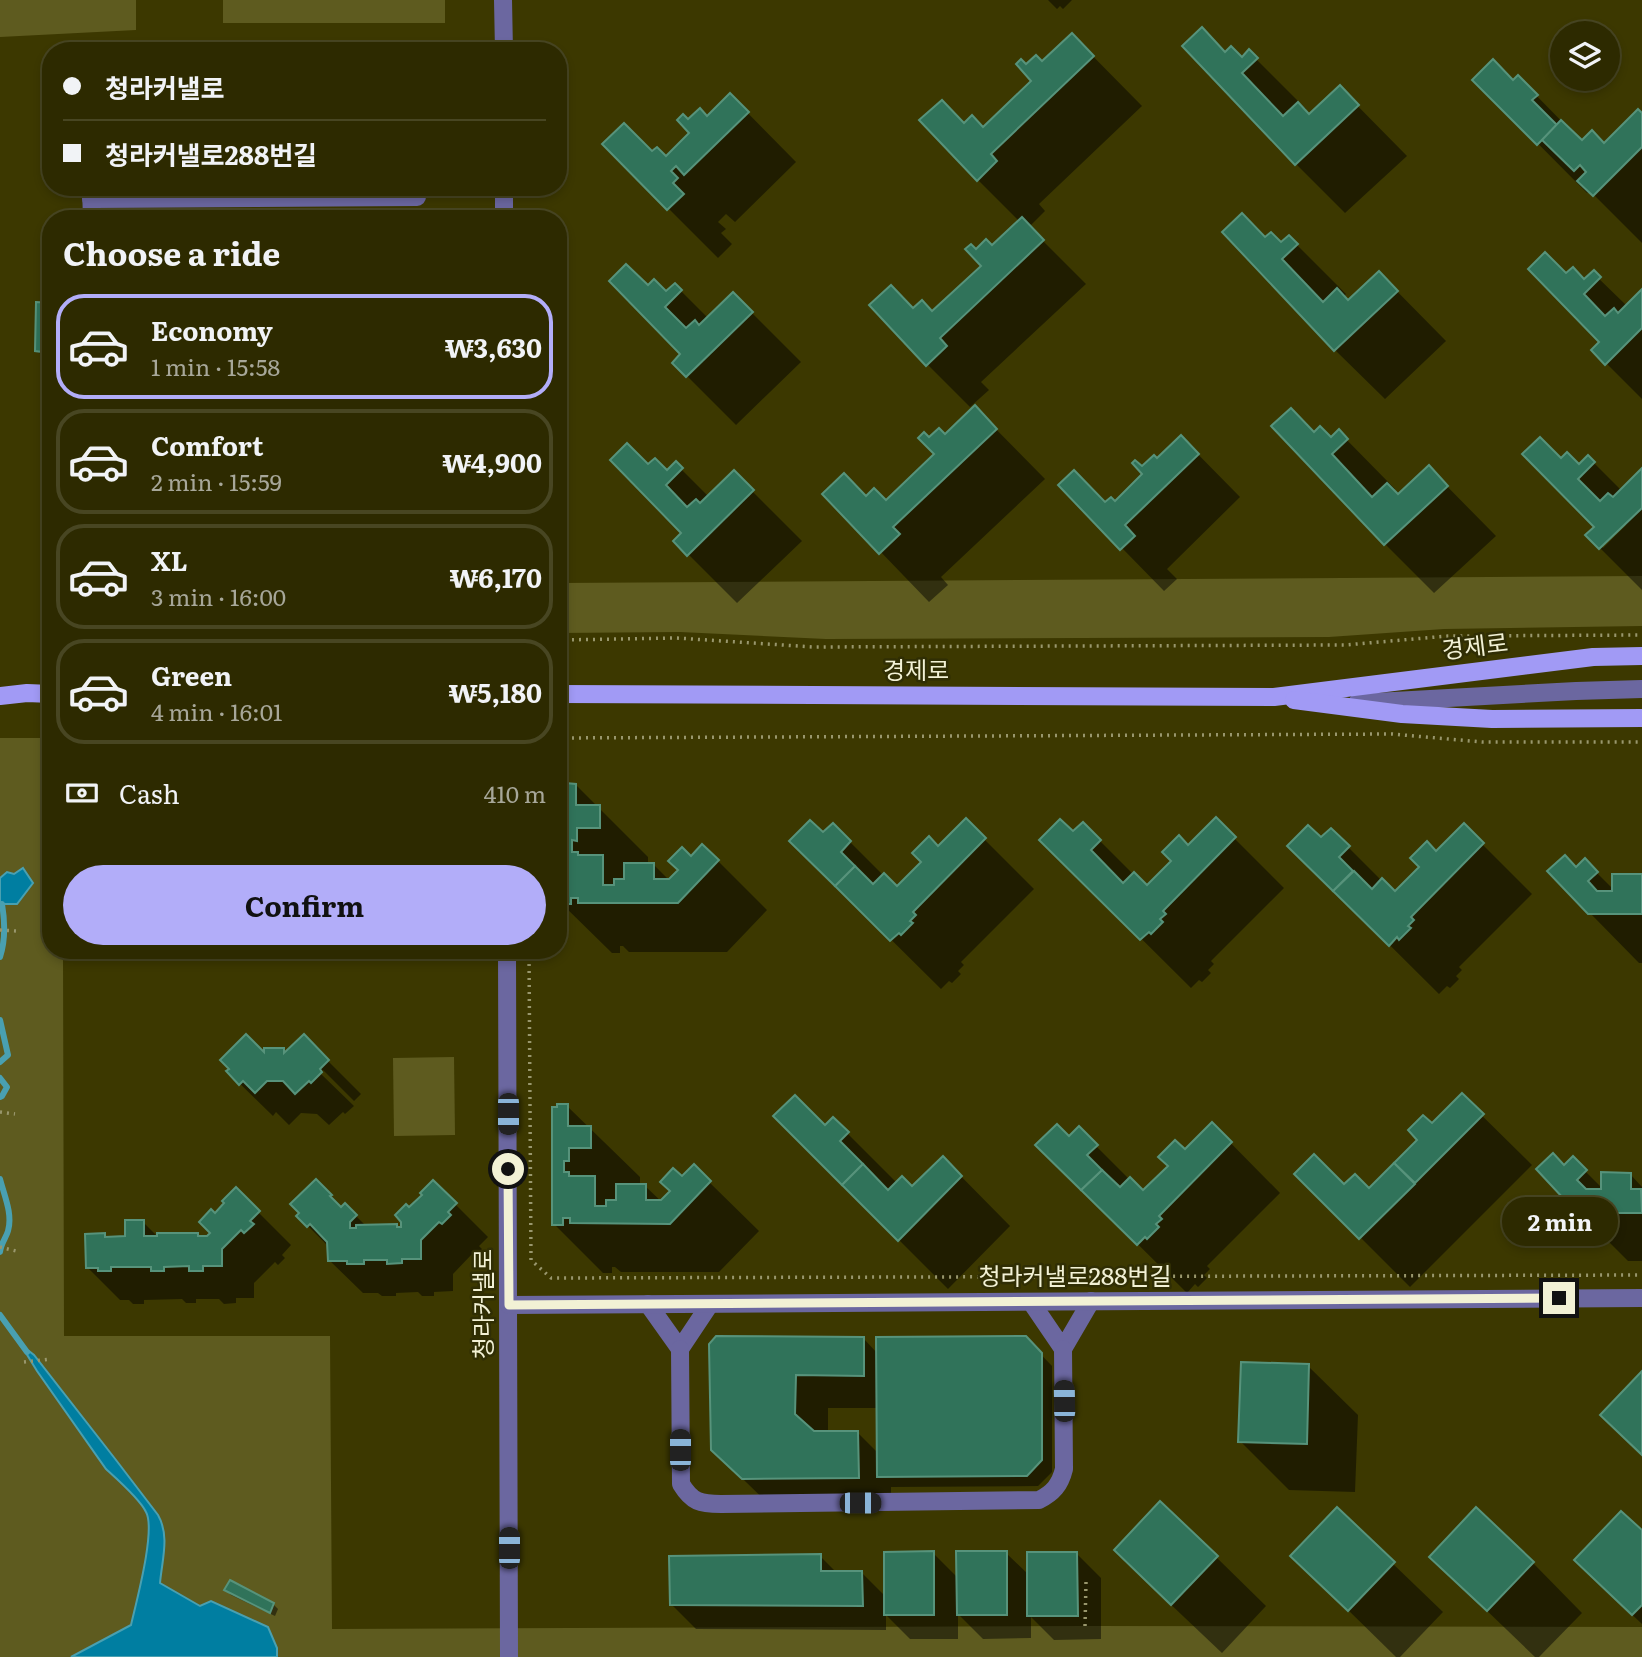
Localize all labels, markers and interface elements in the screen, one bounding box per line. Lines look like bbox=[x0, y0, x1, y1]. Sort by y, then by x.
map controls bbox=[1550, 21, 1620, 91]
button: layers bbox=[1550, 21, 1620, 91]
text: 청라커낼로 bbox=[105, 67, 225, 106]
text: 청라커낼로288번길 bbox=[105, 134, 317, 173]
text: Choose a ride bbox=[63, 228, 280, 276]
text: Economy bbox=[151, 310, 273, 349]
icon: car bbox=[67, 315, 130, 378]
text: ₩3,630 bbox=[445, 327, 542, 366]
text: 1 min · 15:58 bbox=[151, 349, 280, 383]
text: Comfort bbox=[151, 425, 263, 464]
icon: car bbox=[67, 430, 130, 493]
text: ₩4,900 bbox=[442, 442, 542, 481]
text: 2 min · 15:59 bbox=[151, 464, 282, 498]
text: XL bbox=[151, 540, 188, 579]
icon: car bbox=[67, 545, 130, 608]
text: ₩6,170 bbox=[450, 557, 542, 596]
text: 3 min · 16:00 bbox=[151, 579, 286, 613]
street label: 경제로 bbox=[1440, 623, 1510, 666]
street label: 경제로 bbox=[883, 651, 949, 686]
text: Green bbox=[151, 655, 232, 694]
icon: car bbox=[67, 660, 130, 723]
text: ₩5,180 bbox=[449, 672, 542, 711]
text: 4 min · 16:01 bbox=[151, 694, 282, 728]
text: Cash bbox=[119, 773, 180, 812]
icon: cash bbox=[63, 774, 101, 812]
text: 410 m bbox=[484, 776, 546, 810]
button: Confirm bbox=[63, 865, 546, 945]
car bbox=[498, 1093, 519, 1135]
route start bbox=[492, 1153, 524, 1185]
callout: 2 min bbox=[1501, 1196, 1617, 1246]
text: 2 min bbox=[1528, 1204, 1592, 1238]
street label: 청라커낼로 bbox=[464, 1249, 499, 1359]
street label: 청라커낼로288번길 bbox=[978, 1257, 1172, 1292]
route end bbox=[1543, 1282, 1575, 1314]
car bbox=[1054, 1380, 1075, 1422]
car bbox=[670, 1429, 691, 1471]
car bbox=[840, 1493, 882, 1514]
car bbox=[499, 1527, 520, 1569]

